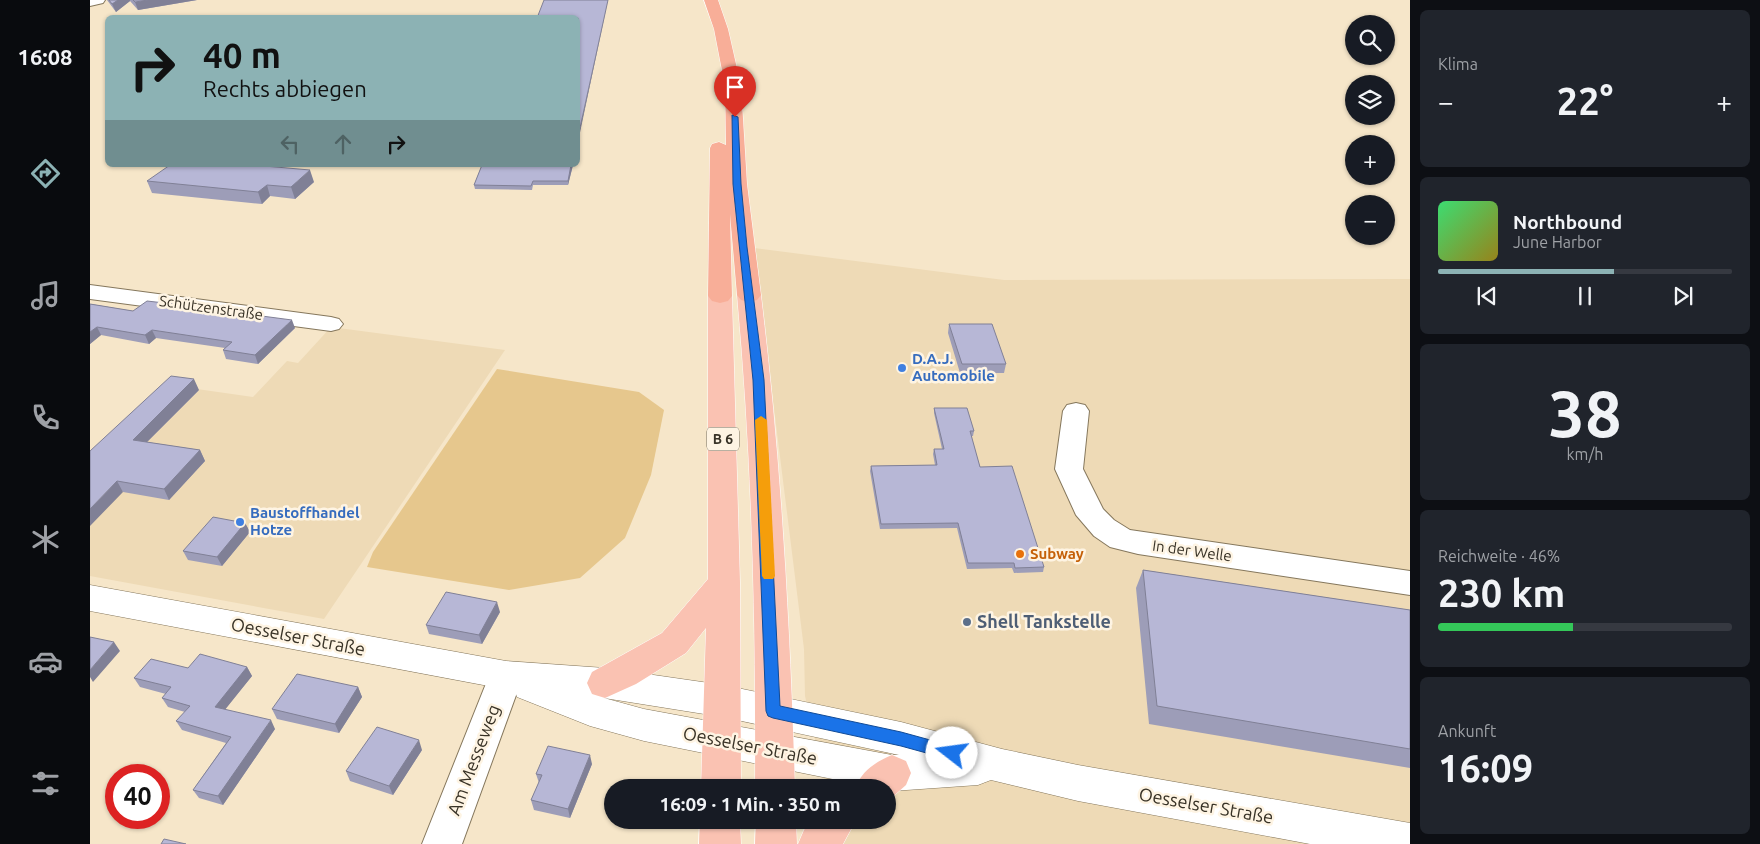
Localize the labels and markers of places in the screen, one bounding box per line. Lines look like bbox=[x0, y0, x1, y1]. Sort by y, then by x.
pin bbox=[714, 66, 756, 117]
place label: D.A.J. Automobile bbox=[912, 350, 995, 384]
marker: D.A.J. Automobile bbox=[896, 362, 908, 374]
place label: Baustoffhandel Hotze bbox=[250, 504, 360, 538]
marker: Baustoffhandel Hotze bbox=[234, 516, 246, 528]
place label: Subway bbox=[1030, 545, 1084, 562]
marker: Subway bbox=[1014, 548, 1026, 560]
place label: Shell Tankstelle bbox=[977, 611, 1111, 631]
marker: Shell Tankstelle bbox=[961, 616, 973, 628]

